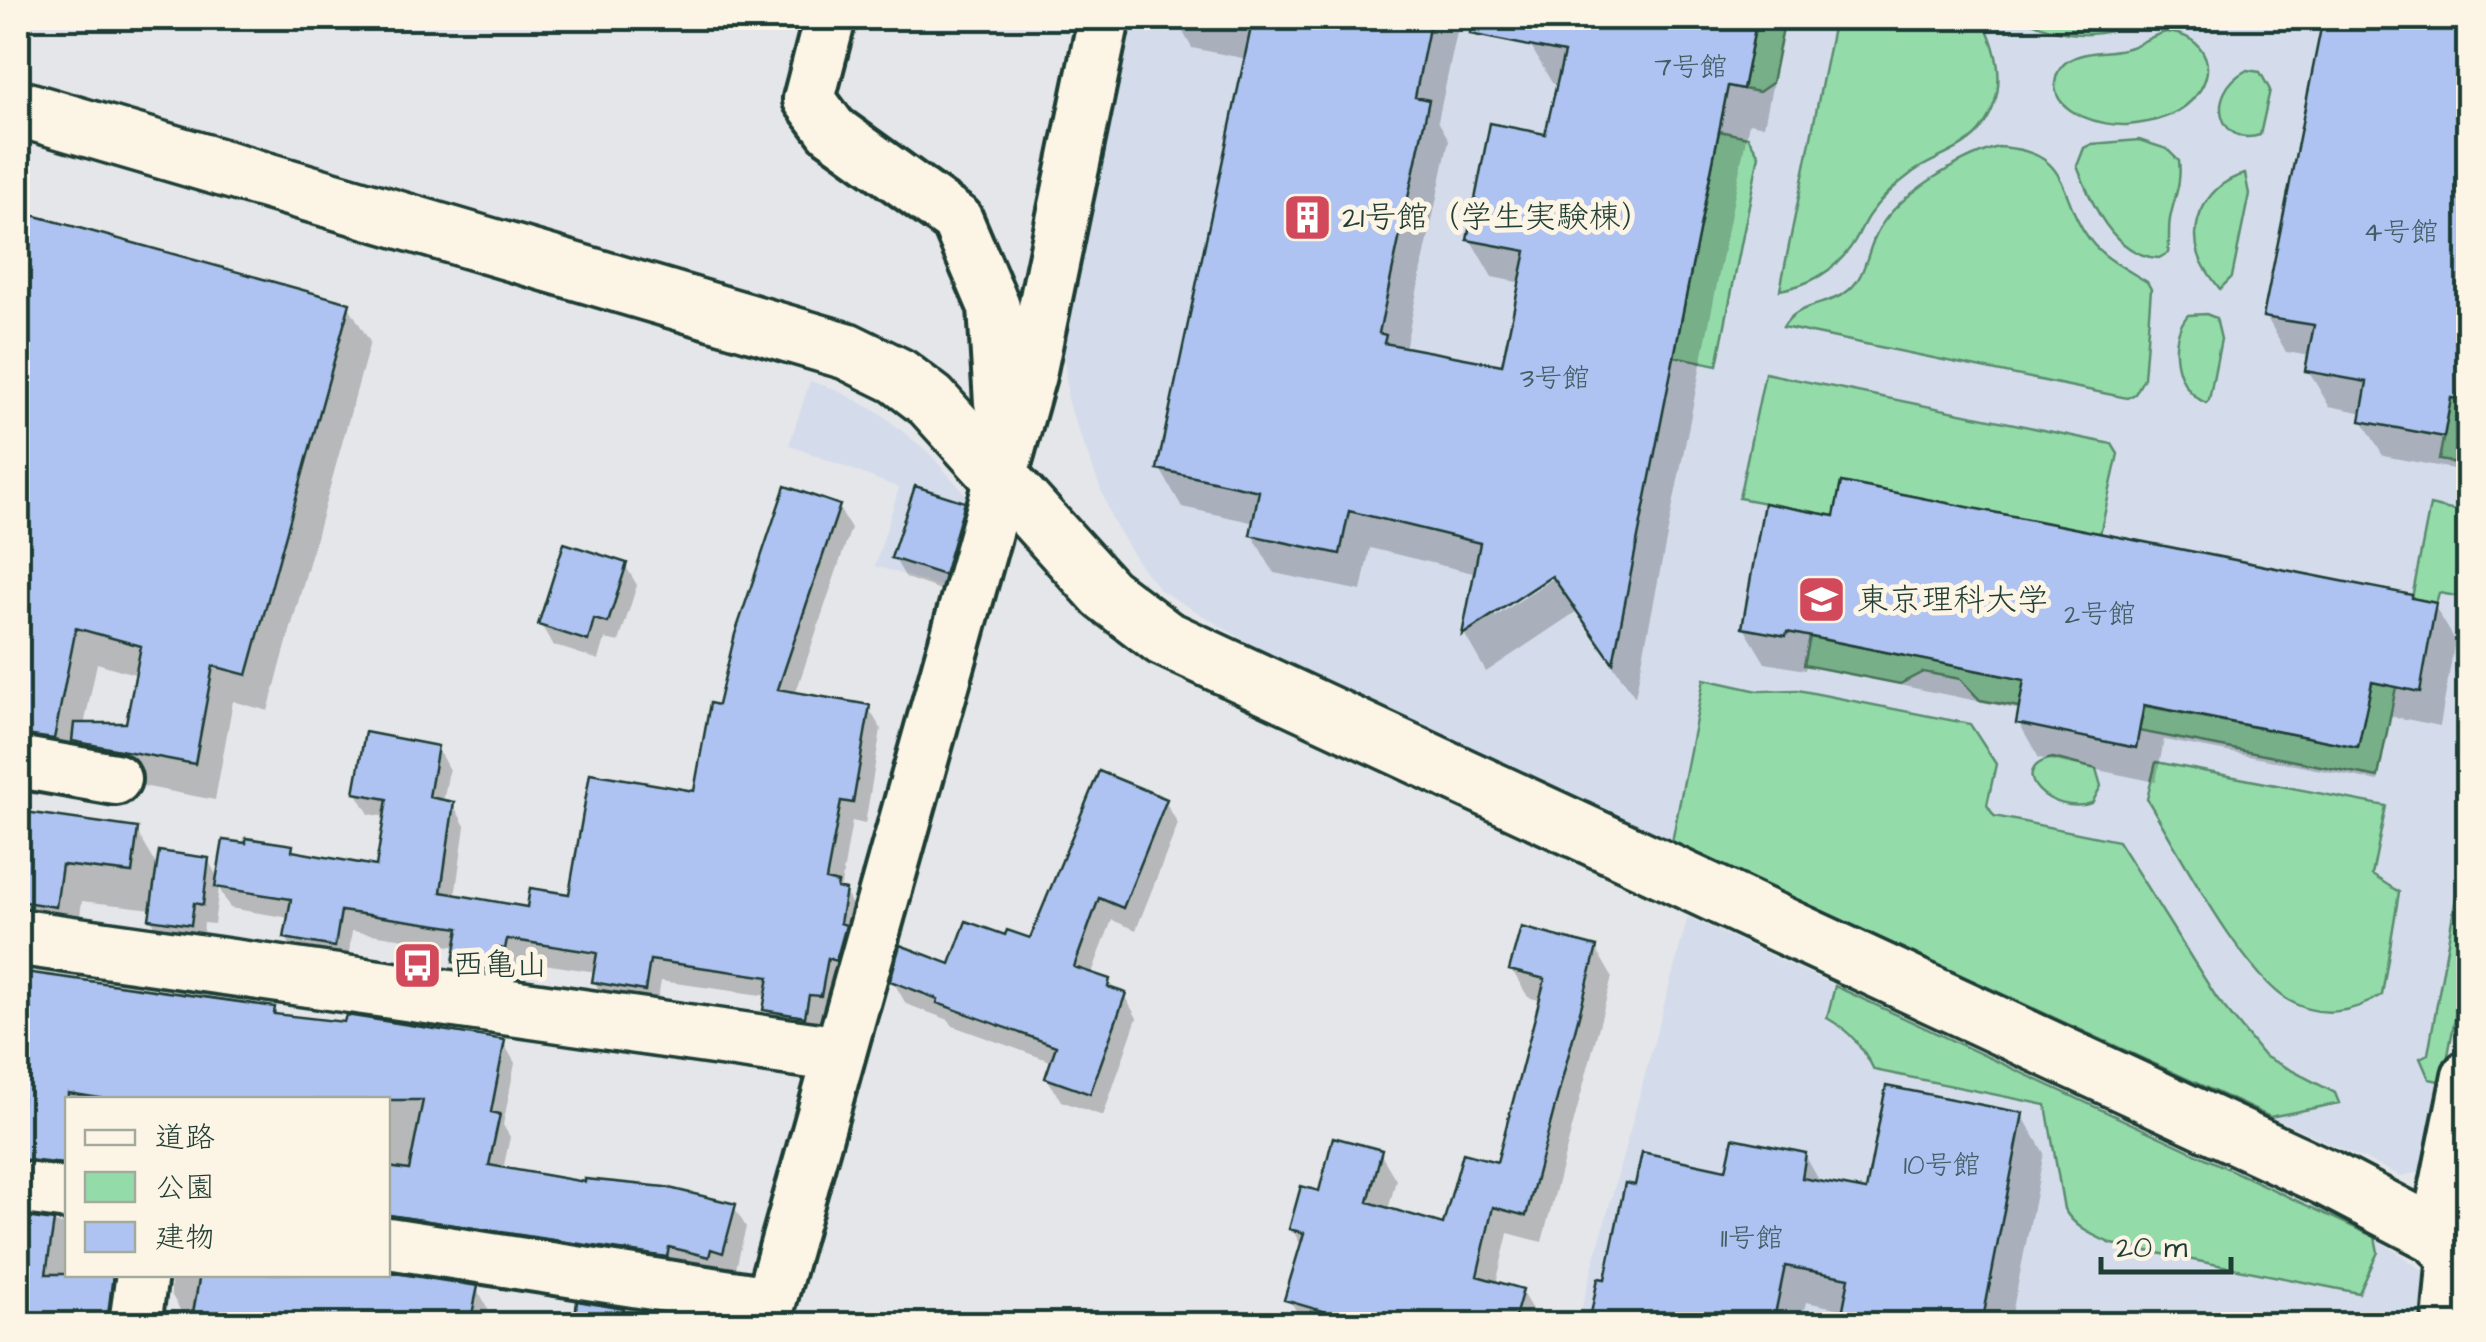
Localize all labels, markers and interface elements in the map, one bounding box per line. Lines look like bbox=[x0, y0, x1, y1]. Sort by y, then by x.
house number: 7号館 bbox=[1654, 48, 1728, 87]
building icon: 21号館（学生実験棟） bbox=[1281, 191, 1333, 243]
place label: 21号館（学生実験棟） bbox=[1342, 195, 1652, 240]
house number: 4号館 bbox=[2363, 213, 2439, 252]
house number: 3号館 bbox=[1520, 359, 1590, 398]
school or university icon: 東京理科大学 bbox=[1796, 574, 1848, 626]
place label: 東京理科大学 bbox=[1857, 578, 2049, 623]
house number: 2号館 bbox=[2064, 595, 2136, 634]
bus stop icon: 西亀山 bbox=[391, 939, 443, 991]
place label: 西亀山 bbox=[452, 943, 548, 988]
legend bbox=[65, 1097, 390, 1277]
text: 道路 bbox=[155, 1117, 215, 1159]
house number: 10号館 bbox=[1903, 1146, 1981, 1185]
text: 公園 bbox=[155, 1167, 215, 1209]
scale bar bbox=[2101, 1212, 2231, 1274]
text: 建物 bbox=[155, 1217, 215, 1259]
house number: 11号館 bbox=[1720, 1219, 1784, 1258]
text: 20 m bbox=[2116, 1227, 2188, 1269]

